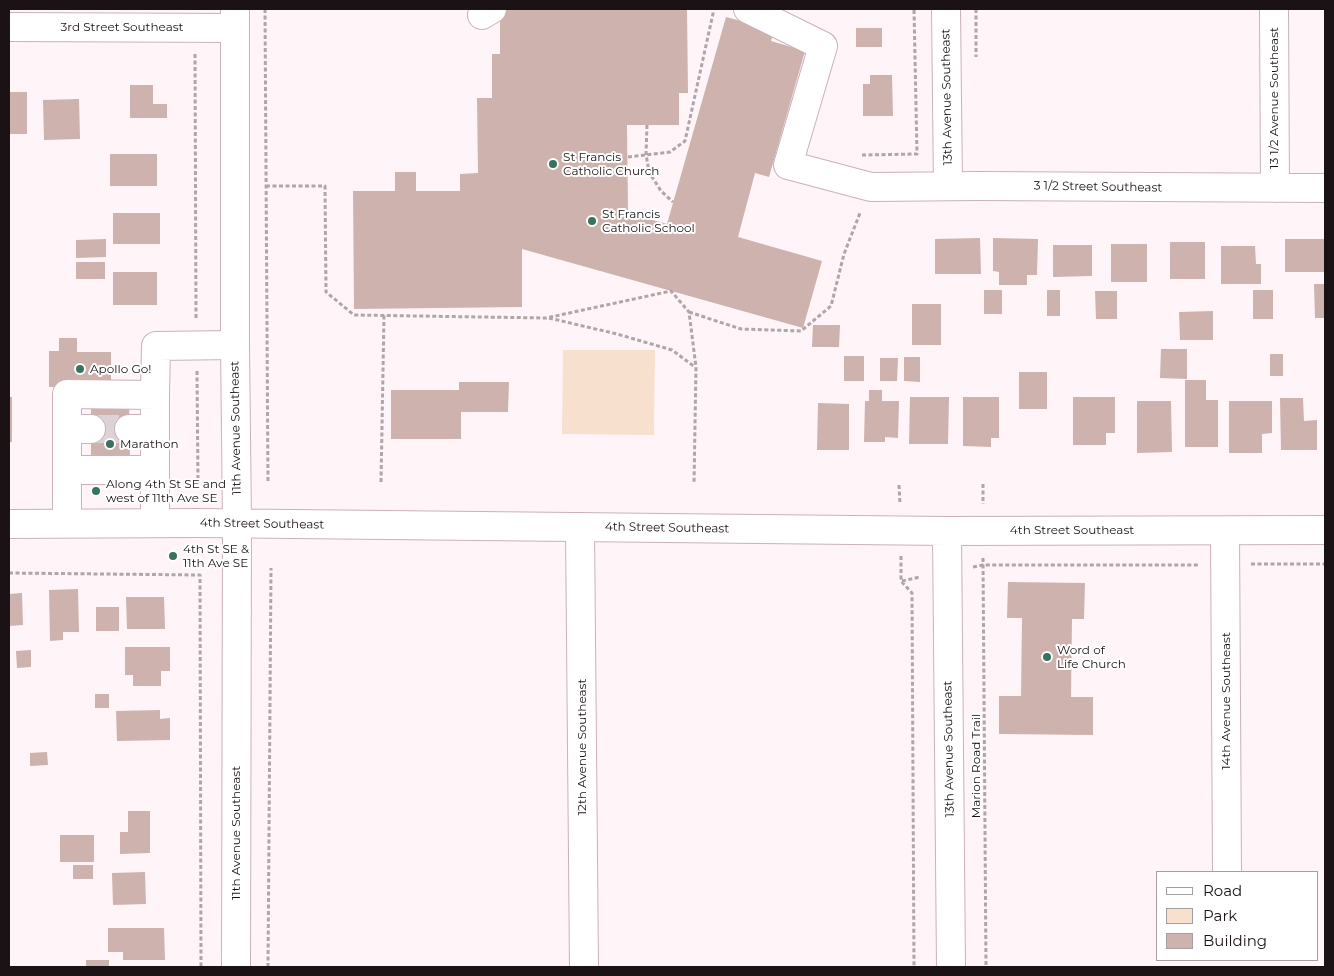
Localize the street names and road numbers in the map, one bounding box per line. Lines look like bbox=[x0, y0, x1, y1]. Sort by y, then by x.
street label: 3rd Street Southeast bbox=[61, 20, 183, 34]
street label: 13 1/2 Avenue Southeast bbox=[1267, 27, 1281, 169]
street label: 13th Avenue Southeast bbox=[939, 29, 955, 165]
street label: 3 1/2 Street Southeast bbox=[1034, 179, 1162, 195]
street label: 11th Avenue Southeast bbox=[228, 361, 244, 495]
street label: 4th Street Southeast bbox=[200, 516, 324, 532]
street label: 4th Street Southeast bbox=[605, 520, 729, 536]
street label: 4th Street Southeast bbox=[1010, 523, 1134, 537]
street label: 14th Avenue Southeast bbox=[1219, 632, 1233, 770]
street label: 12th Avenue Southeast bbox=[575, 679, 589, 815]
street label: 13th Avenue Southeast bbox=[941, 681, 957, 817]
street label: Marion Road Trail bbox=[969, 714, 983, 818]
street label: 11th Avenue Southeast bbox=[229, 766, 243, 900]

